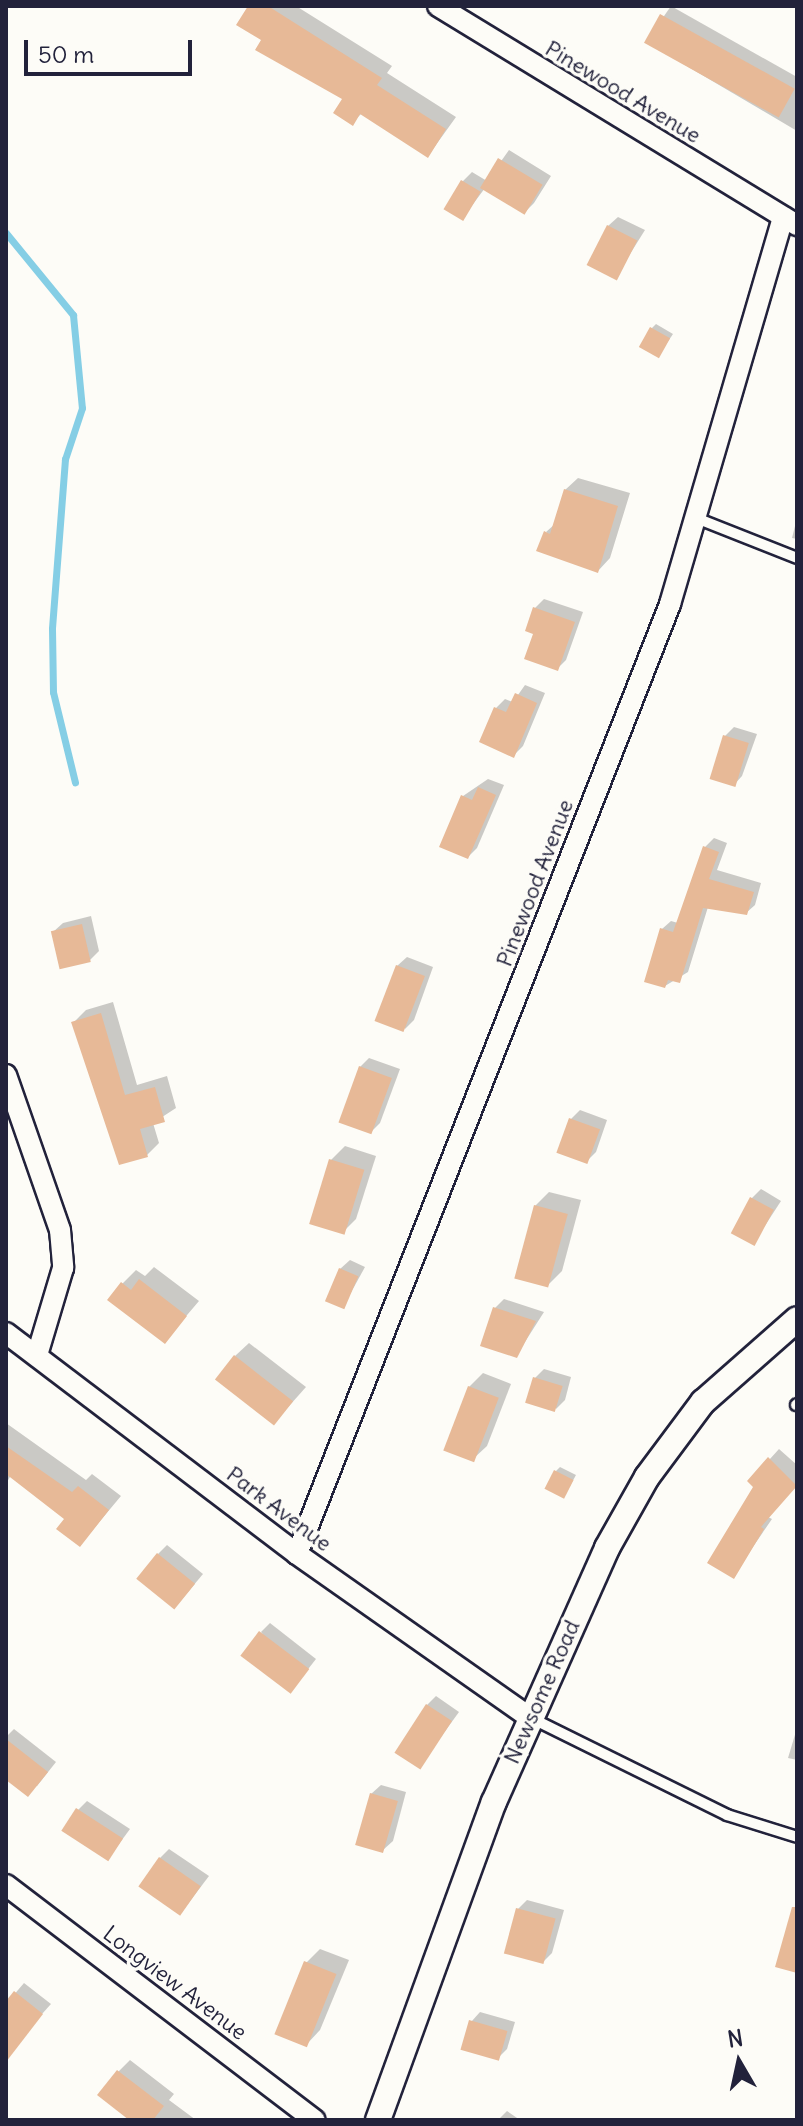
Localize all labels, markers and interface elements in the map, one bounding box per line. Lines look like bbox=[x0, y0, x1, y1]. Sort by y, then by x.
scale bar bbox=[28, 24, 196, 74]
street label: Pinewood Avenue bbox=[540, 35, 706, 149]
text: 50 m bbox=[38, 39, 94, 69]
street label: Pinewood Avenue bbox=[491, 796, 579, 970]
street label: Park Avenue bbox=[221, 1461, 337, 1557]
street label: Newsome Road bbox=[499, 1616, 585, 1768]
street label: Longview Avenue bbox=[98, 1920, 252, 2046]
north arrow bbox=[699, 2022, 779, 2102]
text: N bbox=[726, 2023, 745, 2053]

